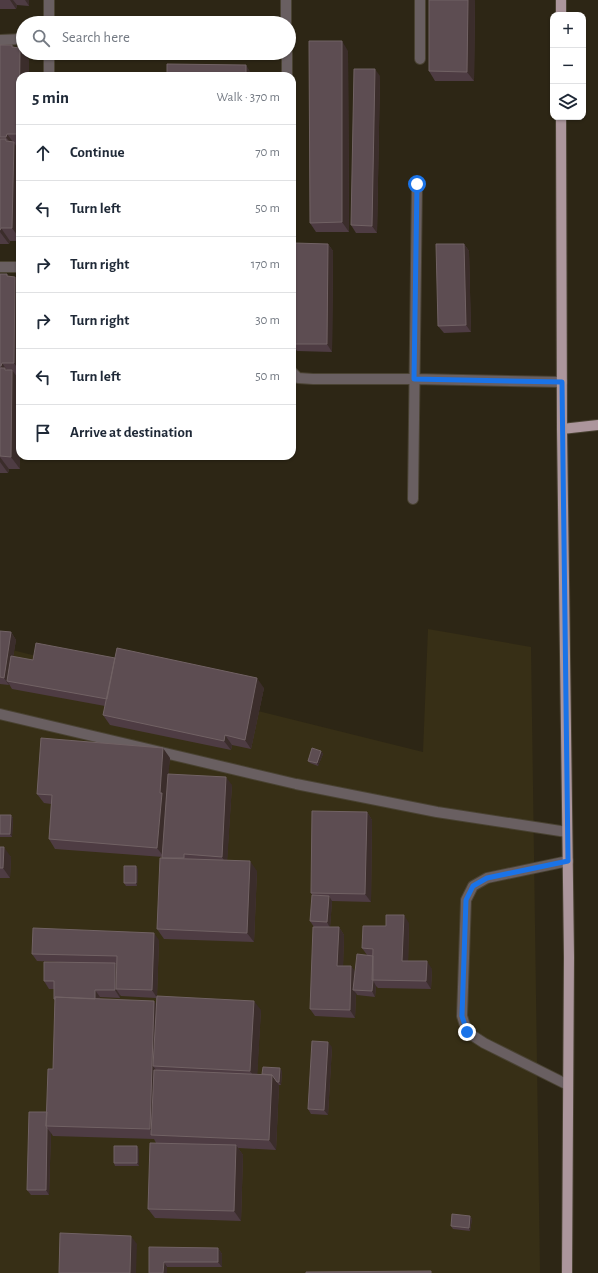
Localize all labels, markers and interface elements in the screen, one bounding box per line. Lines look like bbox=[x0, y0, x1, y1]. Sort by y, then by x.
map controls bbox=[550, 12, 586, 120]
button: + bbox=[550, 12, 586, 48]
search box bbox=[16, 16, 296, 60]
icon: search bbox=[30, 27, 52, 49]
text: Search here bbox=[62, 30, 130, 45]
button: − bbox=[550, 48, 586, 84]
button: layers bbox=[550, 84, 586, 120]
text: 5 min bbox=[32, 89, 69, 106]
text: Walk · 370 m bbox=[216, 91, 280, 104]
icon: ahead bbox=[32, 142, 54, 164]
text: Continue bbox=[70, 145, 125, 160]
text: 70 m bbox=[255, 146, 280, 159]
route start bbox=[408, 175, 426, 193]
icon: left bbox=[32, 198, 54, 220]
text: Turn left bbox=[70, 201, 121, 216]
text: 50 m bbox=[255, 202, 280, 215]
icon: right bbox=[32, 254, 54, 276]
text: Turn right bbox=[70, 257, 129, 272]
text: 170 m bbox=[251, 258, 280, 271]
icon: right bbox=[32, 310, 54, 332]
text: Turn right bbox=[70, 313, 129, 328]
text: 30 m bbox=[255, 314, 280, 327]
icon: left bbox=[32, 366, 54, 388]
text: Turn left bbox=[70, 369, 121, 384]
text: 50 m bbox=[255, 370, 280, 383]
icon: arrive bbox=[32, 422, 54, 444]
text: Arrive at destination bbox=[70, 425, 193, 440]
route end bbox=[458, 1023, 476, 1041]

